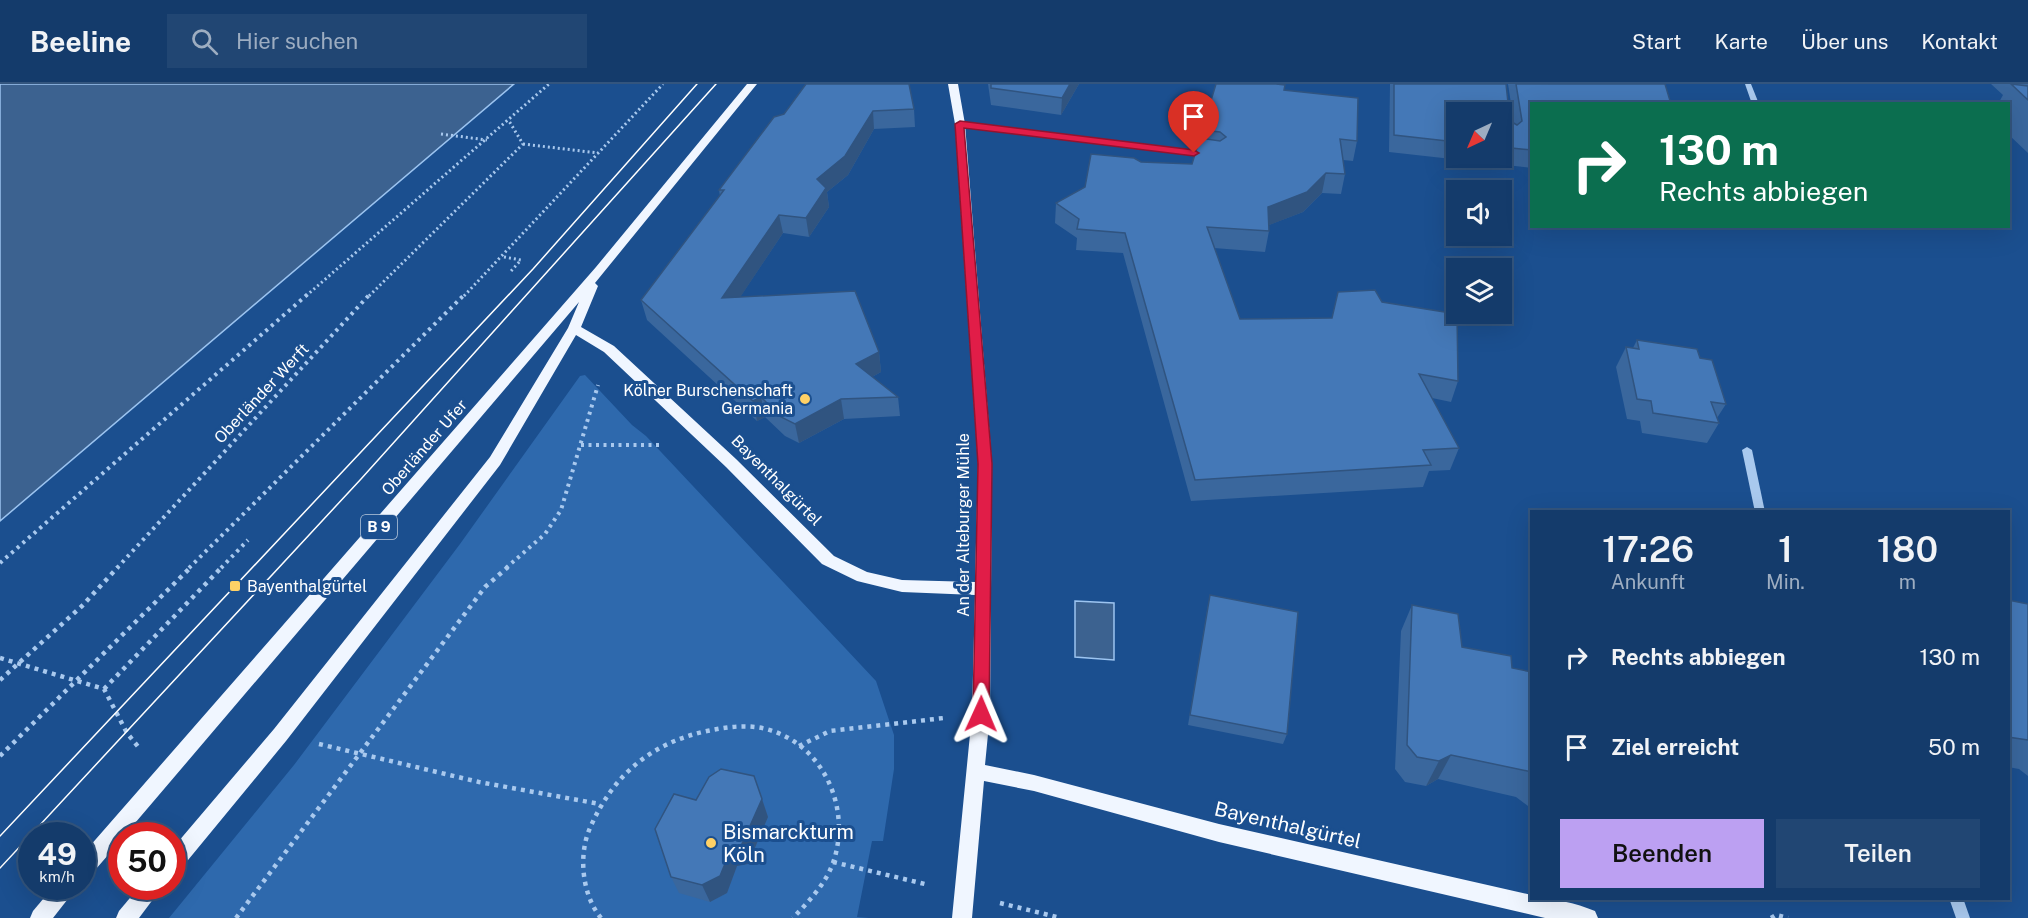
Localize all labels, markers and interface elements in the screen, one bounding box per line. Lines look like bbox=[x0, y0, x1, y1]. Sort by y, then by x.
search box bbox=[167, 14, 587, 68]
text: Beeline bbox=[30, 25, 131, 58]
icon: search bbox=[188, 25, 221, 58]
text: Hier suchen bbox=[236, 28, 358, 54]
text: Start bbox=[1632, 29, 1681, 54]
text: Karte bbox=[1714, 29, 1768, 54]
text: Über uns bbox=[1801, 29, 1888, 54]
text: Kontakt bbox=[1921, 29, 1998, 54]
pin bbox=[1168, 91, 1219, 153]
icon: arrive bbox=[1177, 100, 1210, 133]
north arrow bbox=[1446, 102, 1512, 168]
map controls bbox=[1446, 102, 1512, 324]
text: 130 m bbox=[1659, 125, 1779, 174]
icon: right bbox=[1560, 126, 1638, 204]
text: Rechts abbiegen bbox=[1659, 175, 1868, 207]
button: sound bbox=[1446, 180, 1512, 246]
button: layers bbox=[1446, 258, 1512, 324]
street label: Oberländer Werft bbox=[210, 339, 313, 447]
place label: Kölner Burschenschaft Germania bbox=[623, 381, 793, 418]
marker: Kölner Burschenschaft Germania bbox=[798, 392, 812, 406]
street label: Oberländer Ufer bbox=[378, 395, 471, 499]
street label: Bayenthalgürtel bbox=[727, 431, 826, 530]
street label: An der Alteburger Mühle bbox=[954, 433, 973, 617]
road number: B 9 bbox=[361, 515, 397, 539]
text: 17:26 bbox=[1602, 528, 1694, 570]
text: 1 bbox=[1778, 528, 1793, 570]
text: 180 bbox=[1877, 528, 1938, 570]
text: Ankunft bbox=[1611, 570, 1685, 594]
text: Min. bbox=[1766, 570, 1805, 594]
text: m bbox=[1899, 570, 1916, 594]
place label: Bayenthalgürtel bbox=[247, 577, 367, 596]
marker: Bayenthalgürtel bbox=[228, 579, 242, 593]
icon: right bbox=[1560, 641, 1593, 674]
text: Rechts abbiegen bbox=[1611, 644, 1786, 670]
text: 130 m bbox=[1919, 644, 1980, 670]
position arrow bbox=[949, 682, 1013, 746]
icon: arrive bbox=[1560, 731, 1593, 764]
text: Ziel erreicht bbox=[1611, 734, 1739, 760]
text: 50 m bbox=[1928, 734, 1980, 760]
street label: Bayenthalgürtel bbox=[1212, 796, 1364, 854]
button: Beenden bbox=[1560, 819, 1764, 888]
button: Teilen bbox=[1776, 819, 1980, 888]
place label: Bismarckturm Köln bbox=[723, 820, 854, 867]
speed limit sign: 50 bbox=[108, 822, 186, 900]
text: 49 bbox=[37, 836, 77, 872]
marker: Bismarckturm Köln bbox=[704, 836, 718, 850]
text: km/h bbox=[39, 868, 75, 885]

